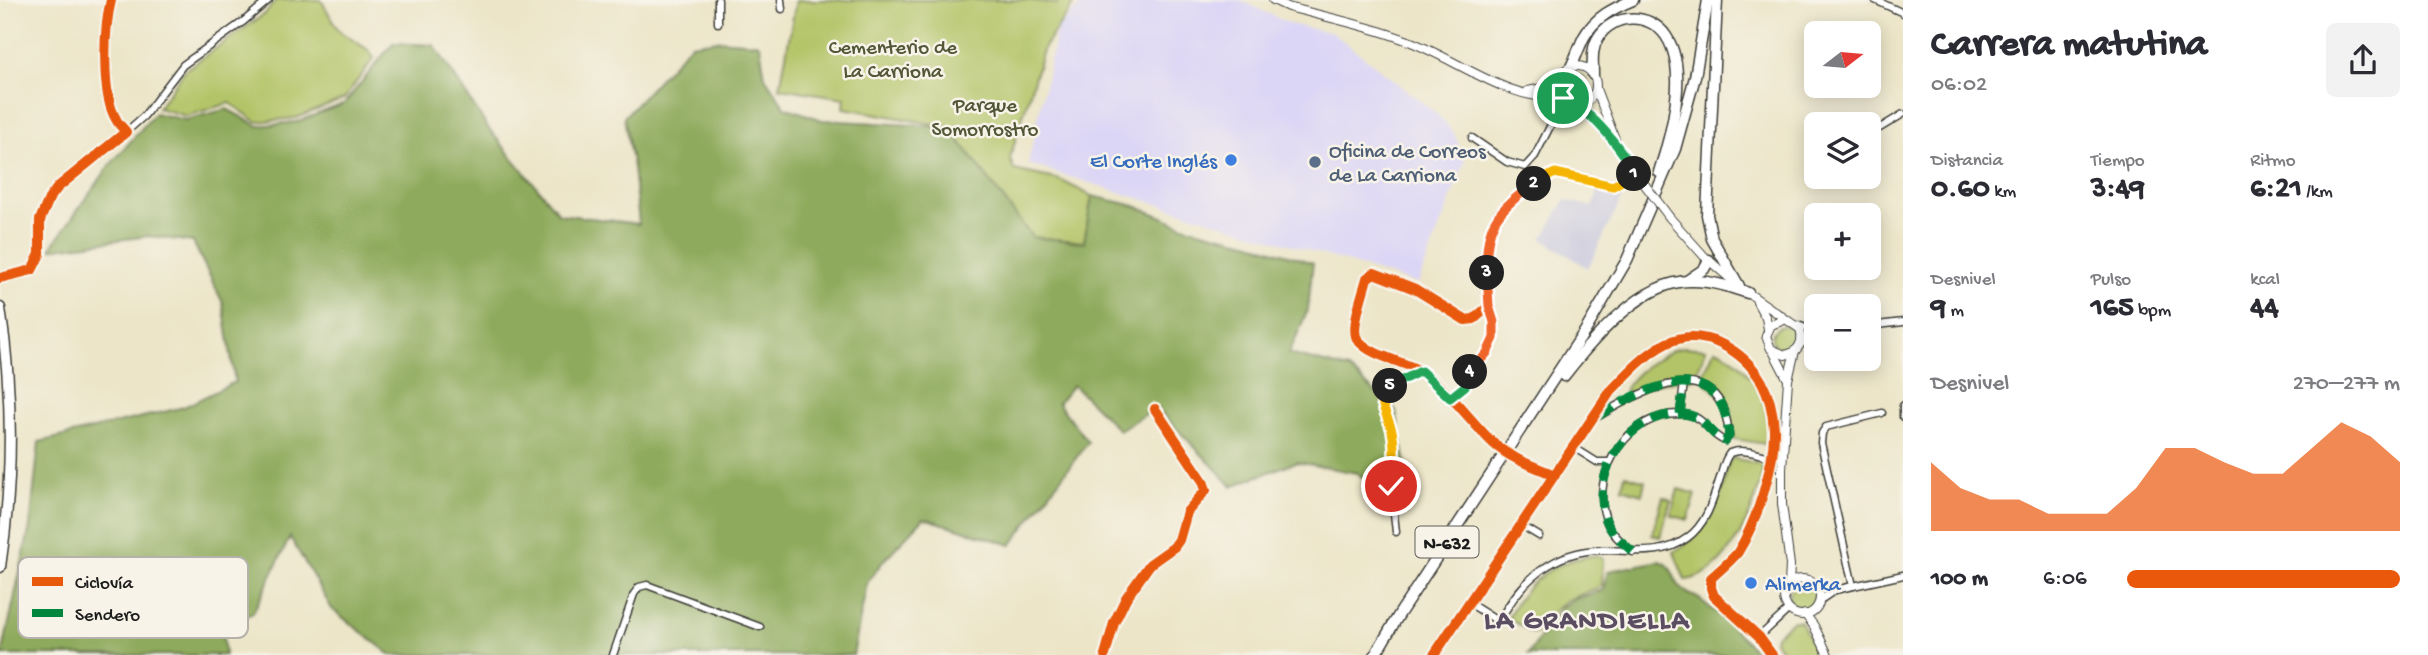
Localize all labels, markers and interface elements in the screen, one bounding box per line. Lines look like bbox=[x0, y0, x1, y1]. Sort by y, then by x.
north arrow bbox=[1804, 21, 1881, 98]
map controls bbox=[1804, 21, 1881, 371]
button: share bbox=[2326, 23, 2400, 97]
text: Carrera matutina bbox=[1931, 24, 2207, 68]
park label: Cementerio de La Carriona bbox=[829, 37, 958, 86]
pin bbox=[1533, 68, 1593, 128]
text: 06:02 bbox=[1931, 72, 1987, 99]
icon: arrive bbox=[1544, 79, 1582, 117]
park label: Parque Somorrostro bbox=[932, 95, 1039, 144]
button: layers bbox=[1804, 112, 1881, 189]
place label: Oficina de Correos de La Carriona bbox=[1329, 141, 1487, 190]
text: Distancia bbox=[1931, 150, 2003, 173]
text: Tiempo bbox=[2091, 150, 2145, 173]
text: Ritmo bbox=[2250, 150, 2296, 173]
place label: El Corte Inglés bbox=[1090, 151, 1218, 176]
marker: El Corte Inglés bbox=[1223, 152, 1239, 168]
marker: Oficina de Correos de La Carriona bbox=[1307, 154, 1323, 170]
pin: 1 bbox=[1616, 156, 1652, 192]
text: 1 bbox=[1630, 162, 1637, 185]
pin: 2 bbox=[1516, 166, 1552, 202]
text: 2 bbox=[1529, 172, 1538, 195]
text: 0.60 bbox=[1931, 173, 1990, 208]
text: 3:49 bbox=[2091, 173, 2145, 208]
text: 6:21 bbox=[2250, 173, 2302, 208]
text: km bbox=[1990, 181, 2016, 204]
text: /km bbox=[2302, 181, 2333, 204]
button: + bbox=[1804, 203, 1881, 280]
pin: 3 bbox=[1470, 256, 1504, 290]
text: 3 bbox=[1482, 261, 1491, 284]
text: Desnivel bbox=[1931, 269, 1996, 292]
text: Pulso bbox=[2091, 269, 2131, 292]
text: kcal bbox=[2250, 269, 2280, 292]
text: 9 bbox=[1931, 292, 1946, 327]
text: 165 bbox=[2091, 292, 2134, 327]
text: 44 bbox=[2250, 292, 2279, 327]
button: − bbox=[1804, 294, 1881, 371]
text: m bbox=[1946, 300, 1964, 323]
text: bpm bbox=[2134, 300, 2171, 323]
pin: 4 bbox=[1452, 354, 1488, 390]
text: 4 bbox=[1465, 360, 1474, 383]
pin: 5 bbox=[1372, 368, 1408, 404]
text: Desnivel bbox=[1931, 371, 2009, 398]
text: 270–277 m bbox=[2293, 371, 2400, 398]
text: 5 bbox=[1385, 374, 1395, 397]
pin bbox=[1361, 456, 1421, 516]
icon: check bbox=[1372, 467, 1410, 505]
road number: N-632 bbox=[1416, 526, 1478, 558]
legend bbox=[18, 557, 248, 638]
text: 100 m bbox=[1931, 566, 1988, 593]
text: 6:06 bbox=[2043, 566, 2087, 593]
text: Ciclovía bbox=[75, 573, 134, 596]
place label: Alimerka bbox=[1765, 574, 1842, 599]
marker: Alimerka bbox=[1743, 575, 1759, 591]
text: Sendero bbox=[75, 605, 140, 628]
district label: LA GRANDIELLA bbox=[1484, 606, 1690, 639]

